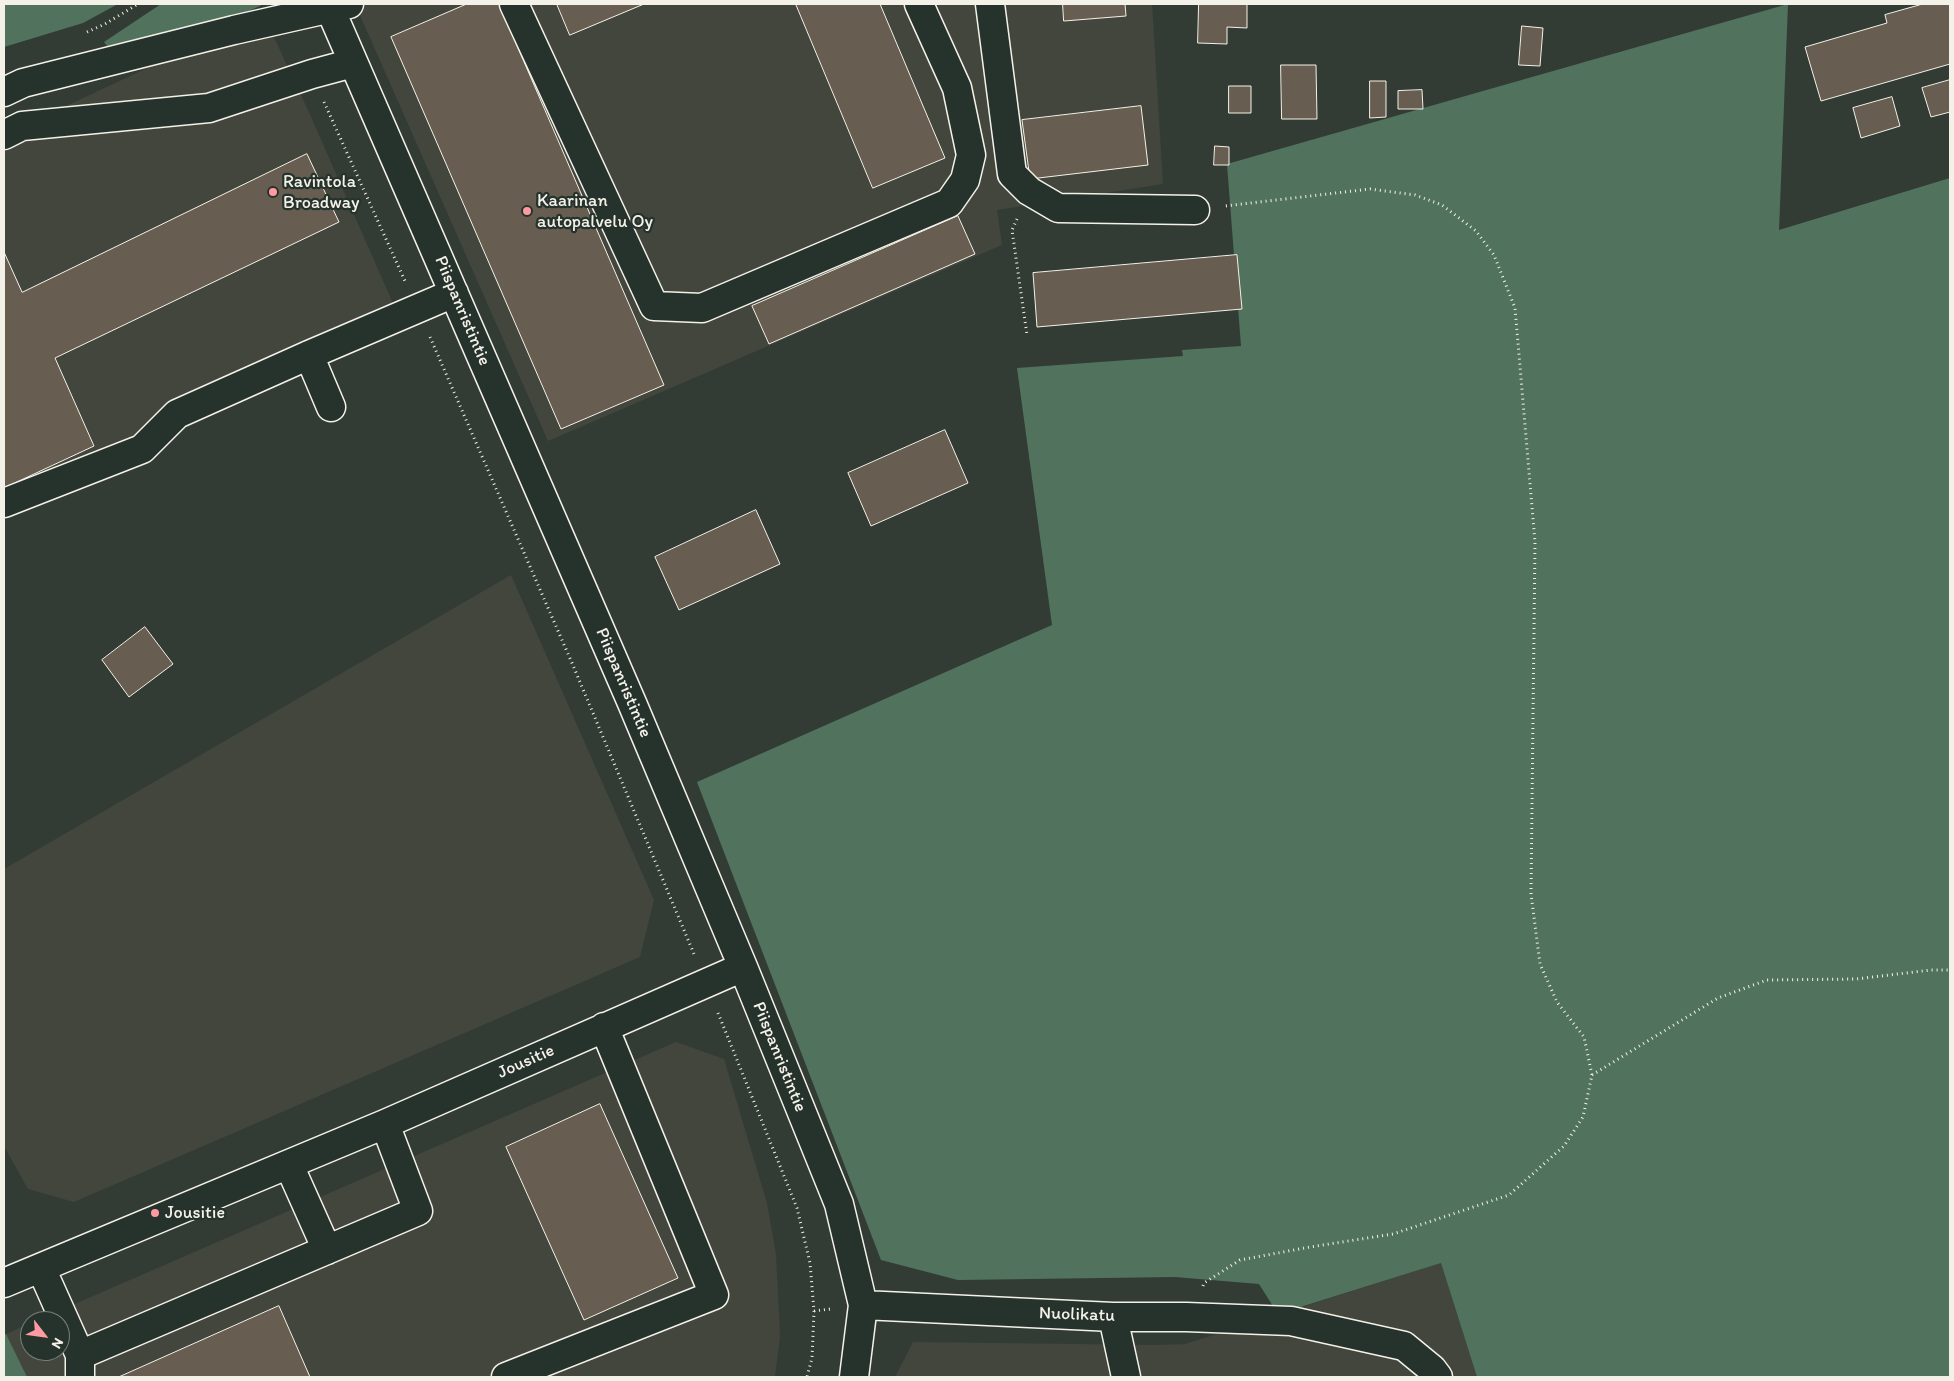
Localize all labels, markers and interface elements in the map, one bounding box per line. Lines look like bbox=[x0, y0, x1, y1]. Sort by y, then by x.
place label: Ravintola Broadway bbox=[283, 171, 360, 213]
marker: Ravintola Broadway bbox=[267, 186, 279, 198]
place label: Kaarinan autopalvelu Oy bbox=[537, 190, 653, 232]
marker: Kaarinan autopalvelu Oy bbox=[521, 205, 533, 217]
street label: Piispanristintie bbox=[429, 253, 495, 369]
street label: Piispanristintie bbox=[590, 625, 656, 741]
street label: Piispanristintie bbox=[747, 999, 811, 1115]
street label: Jousitie bbox=[494, 1040, 558, 1084]
place label: Jousitie bbox=[165, 1202, 225, 1224]
marker: Jousitie bbox=[149, 1207, 161, 1219]
street label: Nuolikatu bbox=[1039, 1303, 1115, 1327]
north arrow bbox=[20, 1311, 70, 1361]
text: N bbox=[48, 1335, 67, 1352]

